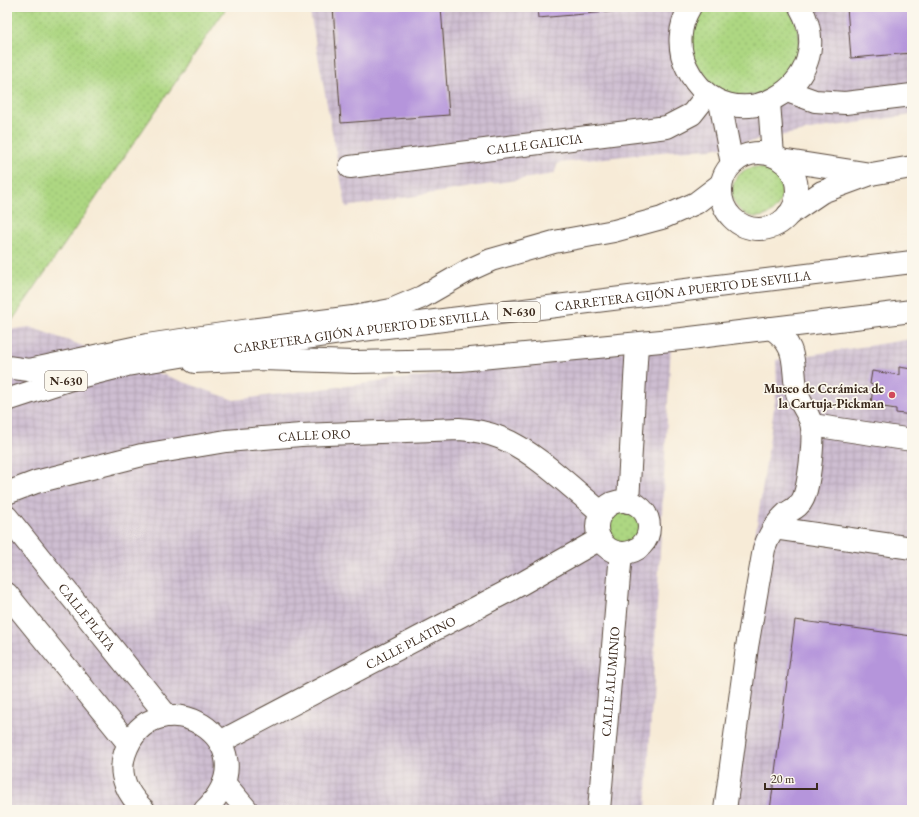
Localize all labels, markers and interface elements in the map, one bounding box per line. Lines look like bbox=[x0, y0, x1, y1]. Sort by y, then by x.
street label: CALLE GALICIA bbox=[486, 129, 584, 158]
street label: CARRETERA GIJÓN A PUERTO DE SEVILLA bbox=[554, 266, 813, 315]
road number: N-630 bbox=[498, 302, 540, 322]
street label: CARRETERA GIJÓN A PUERTO DE SEVILLA bbox=[232, 306, 491, 357]
road number: N-630 bbox=[45, 371, 87, 391]
place label: Museo de Cerámica de la Cartuja-Pickman bbox=[764, 380, 885, 412]
marker: Museo de Cerámica de la Cartuja-Pickman bbox=[887, 390, 897, 400]
street label: CALLE ORO bbox=[277, 425, 351, 445]
street label: CALLE PLATA bbox=[55, 579, 120, 655]
street label: CALLE PLATINO bbox=[363, 612, 458, 673]
street label: CALLE ALUMINIO bbox=[597, 626, 623, 737]
scale bar bbox=[765, 765, 817, 791]
text: 20 m bbox=[771, 771, 795, 787]

